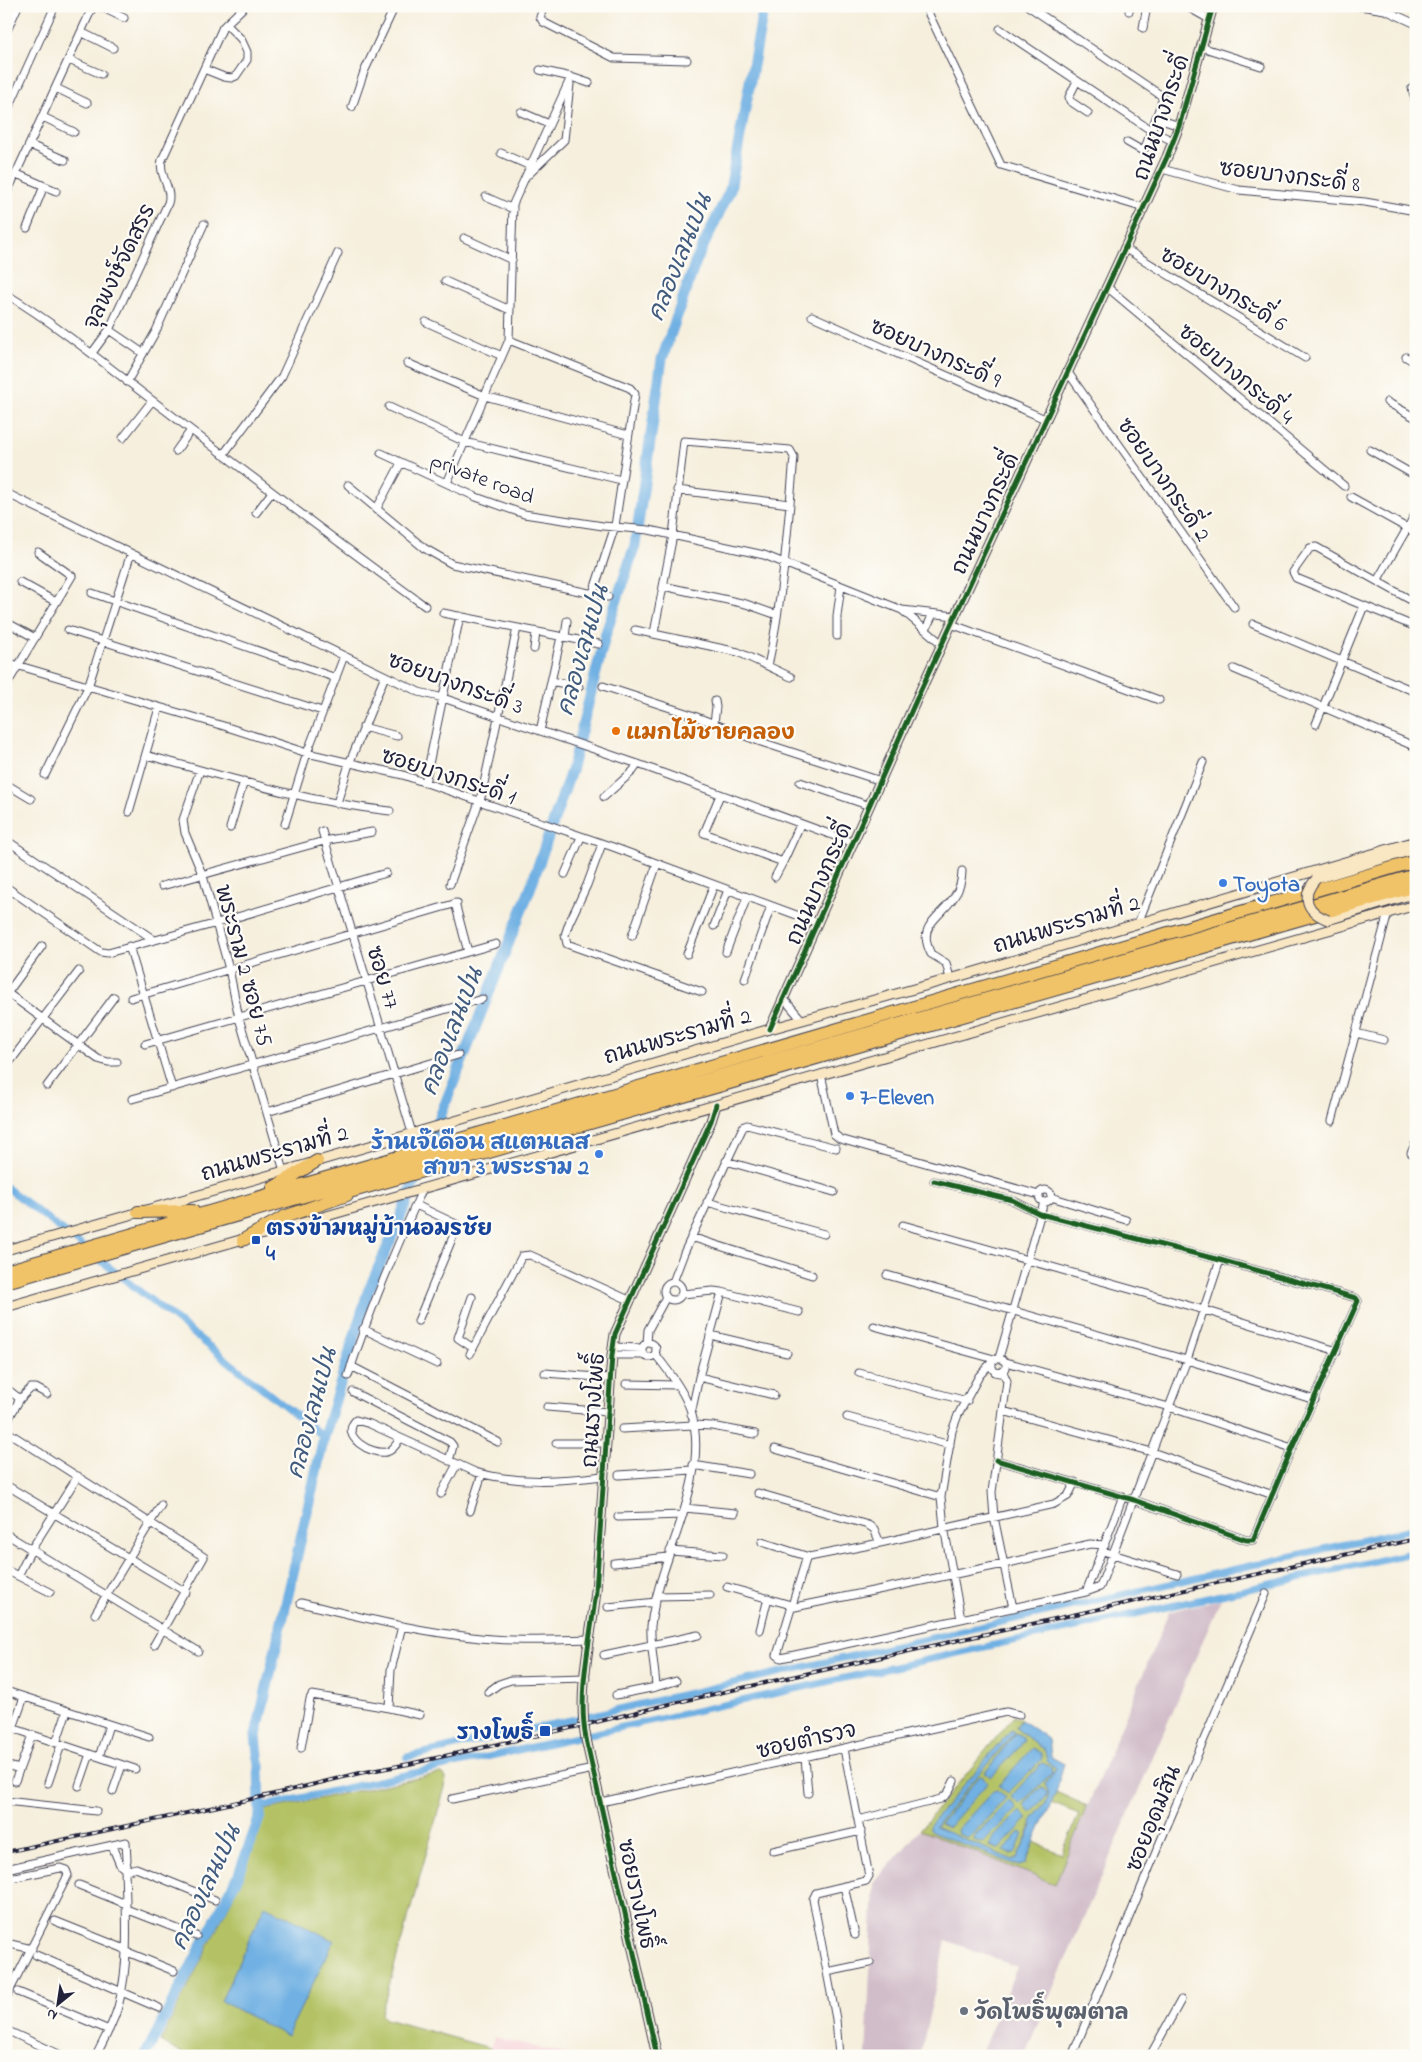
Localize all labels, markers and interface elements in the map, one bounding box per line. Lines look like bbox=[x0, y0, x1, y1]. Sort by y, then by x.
street label: ถนนบางกระดี่ bbox=[1120, 48, 1199, 185]
street label: ซอยบางกระดี่ 8 bbox=[1217, 147, 1363, 203]
water label: คลองเลนเปน bbox=[640, 187, 723, 327]
street label: จุลพงษ์จัดสรร bbox=[76, 199, 165, 336]
street label: ซอยบางกระดี่ 6 bbox=[1153, 234, 1296, 341]
street label: ซอยบางกระดี่ 9 bbox=[864, 305, 1009, 398]
street label: ซอยบางกระดี่ 4 bbox=[1170, 312, 1305, 433]
street label: ซอยบางกระดี่ 2 bbox=[1108, 408, 1223, 549]
street label: private road bbox=[426, 445, 538, 514]
street label: ถนนบางกระดี่ bbox=[938, 445, 1029, 581]
water label: คลองเลนเปน bbox=[549, 579, 620, 720]
street label: ซอยบางกระดี่ 3 bbox=[382, 639, 530, 724]
place label: แมกไม้ชายคลอง bbox=[626, 717, 795, 750]
marker: แมกไม้ชายคลอง bbox=[610, 725, 622, 737]
street label: ซอยบางกระดี่ 1 bbox=[376, 734, 522, 815]
street label: ถนนบางกระดี่ bbox=[773, 815, 862, 951]
place label: Toyota bbox=[1233, 870, 1300, 903]
marker: Toyota bbox=[1217, 877, 1229, 889]
street label: พระราม 2 ซอย 75 bbox=[205, 881, 279, 1050]
street label: ถนนพระรามที่ 2 bbox=[987, 882, 1144, 963]
street label: ซอย 77 bbox=[356, 942, 406, 1013]
water label: คลองเลนเปน bbox=[413, 961, 494, 1101]
street label: ถนนพระรามที่ 2 bbox=[598, 995, 755, 1074]
place label: 7-Eleven bbox=[860, 1083, 934, 1115]
marker: 7-Eleven bbox=[844, 1090, 856, 1102]
street label: ถนนพระรามที่ 2 bbox=[195, 1112, 352, 1191]
place label: ร้านเจ๊เดือน สแตนเลส สาขา 3 พระราม 2 bbox=[371, 1127, 591, 1185]
marker: ร้านเจ๊เดือน สแตนเลส สาขา 3 พระราม 2 bbox=[593, 1148, 605, 1160]
place label: ตรงข้ามหมู่บ้านอมรชัย 4 bbox=[266, 1213, 492, 1271]
marker: ตรงข้ามหมู่บ้านอมรชัย 4 bbox=[250, 1234, 262, 1246]
water label: คลองเลนเปน bbox=[279, 1342, 348, 1483]
street label: ถนนรางโพธิ์ bbox=[569, 1351, 615, 1469]
place label: รางโพธิ์ bbox=[457, 1711, 534, 1750]
street label: ซอยตำรวจ bbox=[754, 1715, 860, 1769]
marker: รางโพธิ์ bbox=[538, 1724, 552, 1738]
street label: ซอยอุดมสิน bbox=[1119, 1761, 1191, 1877]
water label: คลองเลนเปน bbox=[163, 1818, 252, 1956]
street label: ซอยรางโพธิ์ bbox=[608, 1835, 668, 1953]
north arrow bbox=[32, 1980, 82, 2030]
place label: วัดโพธิ์พุฒตาล bbox=[974, 1991, 1129, 2030]
text: N bbox=[43, 2003, 62, 2025]
marker: วัดโพธิ์พุฒตาล bbox=[958, 2005, 970, 2017]

